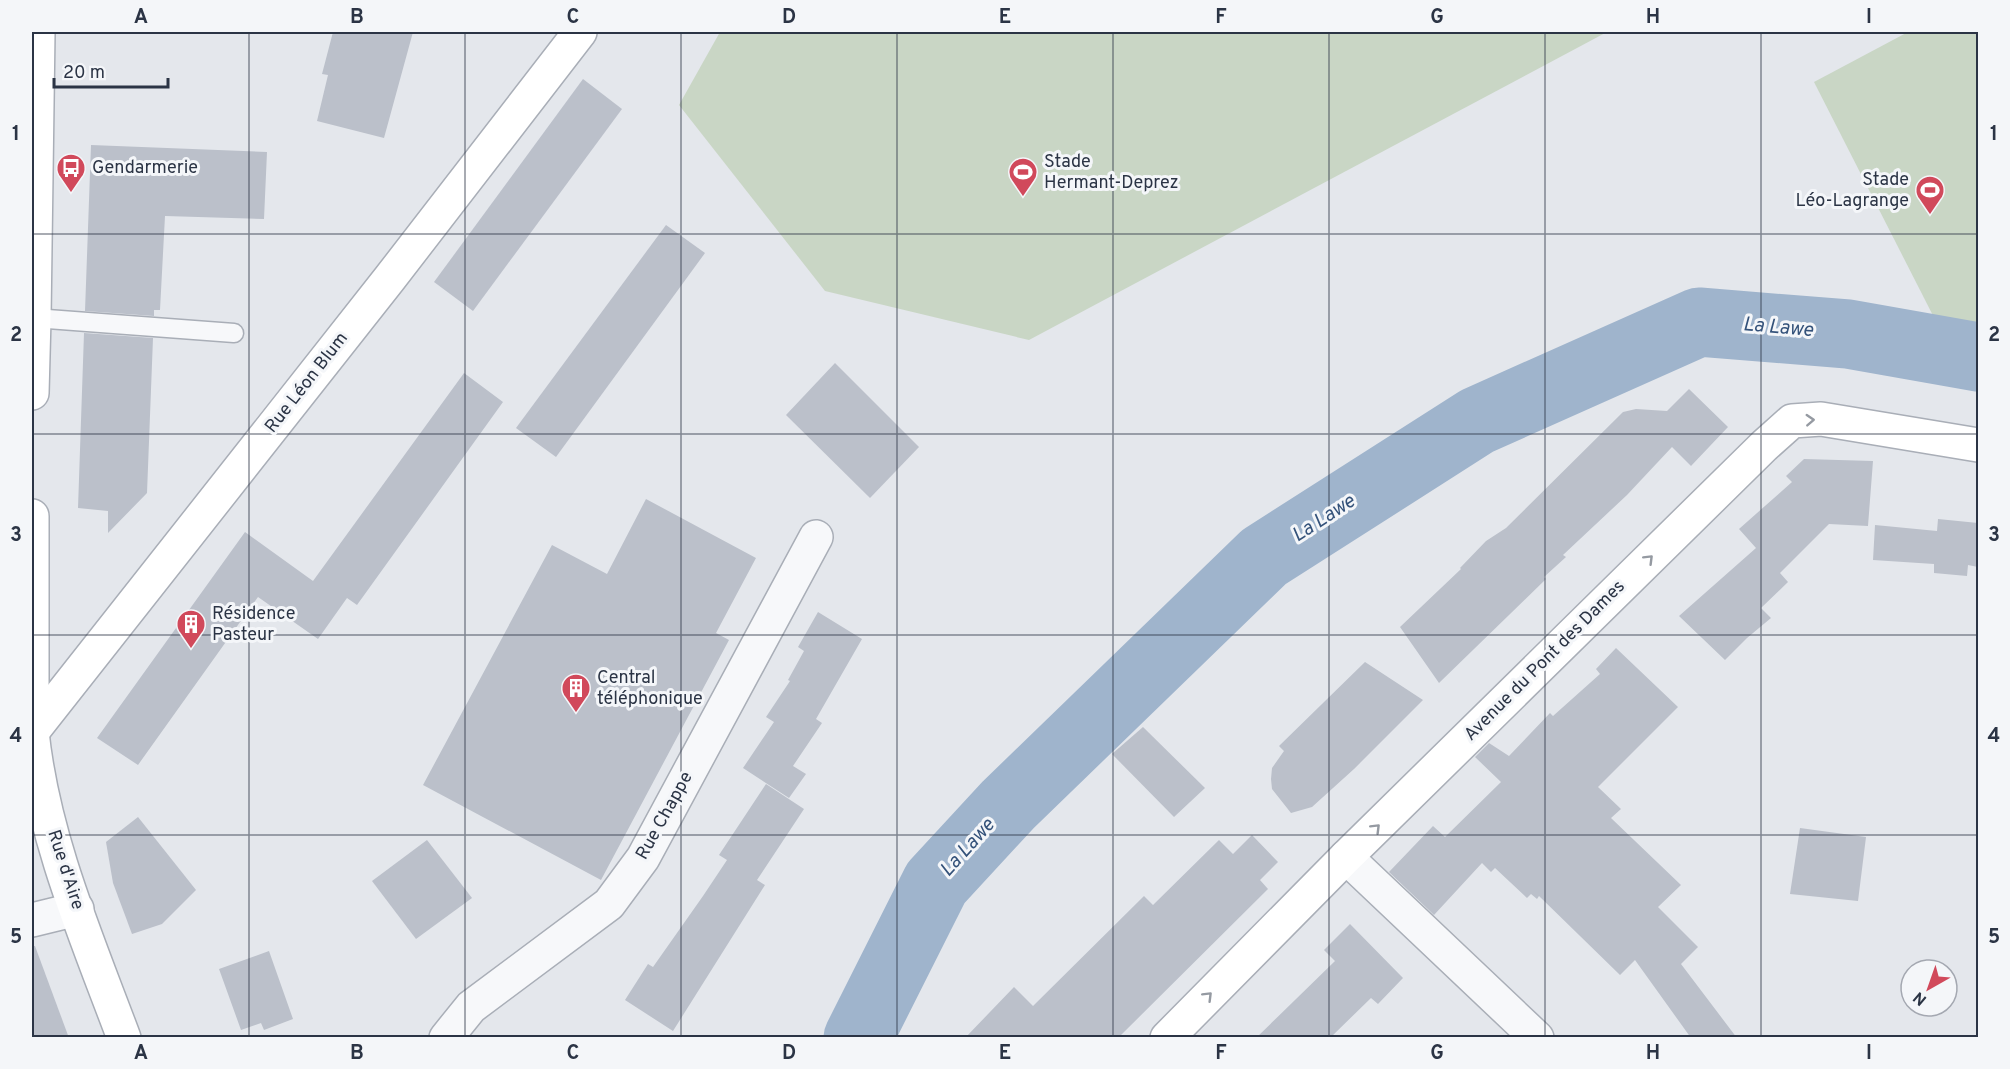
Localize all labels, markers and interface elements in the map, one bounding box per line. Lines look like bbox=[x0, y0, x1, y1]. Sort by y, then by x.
text: A bbox=[134, 5, 148, 31]
text: B bbox=[350, 5, 364, 31]
text: C bbox=[567, 5, 579, 31]
text: D bbox=[782, 5, 796, 31]
text: E bbox=[999, 5, 1011, 31]
text: F bbox=[1215, 5, 1227, 31]
text: G bbox=[1430, 5, 1444, 31]
text: H bbox=[1646, 5, 1660, 31]
text: I bbox=[1866, 5, 1872, 31]
scale bar bbox=[54, 51, 168, 89]
text: 20 m bbox=[63, 62, 105, 85]
text: 1 bbox=[12, 122, 20, 148]
text: 1 bbox=[1990, 122, 1998, 148]
place label: Stade Hermant-Deprez bbox=[1044, 151, 1178, 195]
bus stop icon: Gendarmerie bbox=[55, 152, 87, 194]
sports icon: Stade Hermant-Deprez bbox=[1007, 156, 1039, 198]
place label: Gendarmerie bbox=[92, 157, 198, 180]
place label: Stade Léo-Lagrange bbox=[1796, 169, 1909, 213]
sports icon: Stade Léo-Lagrange bbox=[1914, 174, 1946, 216]
water label: La Lawe bbox=[1742, 312, 1815, 344]
text: 2 bbox=[10, 323, 22, 349]
text: 2 bbox=[1988, 323, 2000, 349]
street label: Rue Léon Blum bbox=[260, 328, 354, 438]
one-way arrow bbox=[1805, 414, 1814, 427]
water label: La Lawe bbox=[1287, 489, 1361, 549]
text: 3 bbox=[10, 523, 22, 549]
text: 3 bbox=[1988, 523, 2000, 549]
one-way arrow bbox=[1642, 555, 1653, 566]
street label: Avenue du Pont des Dames bbox=[1460, 576, 1630, 746]
place label: Résidence Pasteur bbox=[212, 603, 295, 647]
building icon: Résidence Pasteur bbox=[175, 608, 207, 650]
place label: Central téléphonique bbox=[597, 667, 703, 711]
building icon: Central téléphonique bbox=[560, 672, 592, 714]
text: 4 bbox=[10, 724, 22, 750]
text: 4 bbox=[1988, 724, 2000, 750]
street label: Rue Chappe bbox=[631, 768, 699, 864]
water label: La Lawe bbox=[935, 813, 1002, 883]
one-way arrow bbox=[1368, 825, 1379, 836]
street label: Rue d'Aire bbox=[41, 827, 89, 913]
text: 5 bbox=[10, 925, 22, 951]
text: 5 bbox=[1988, 925, 2000, 951]
north arrow bbox=[1899, 958, 1959, 1018]
text: N bbox=[1910, 987, 1931, 1009]
one-way arrow bbox=[1202, 992, 1212, 1003]
text: A bbox=[134, 1041, 148, 1067]
text: B bbox=[350, 1041, 364, 1067]
text: C bbox=[567, 1041, 579, 1067]
text: D bbox=[782, 1041, 796, 1067]
text: E bbox=[999, 1041, 1011, 1067]
text: F bbox=[1215, 1041, 1227, 1067]
text: G bbox=[1430, 1041, 1444, 1067]
text: H bbox=[1646, 1041, 1660, 1067]
text: I bbox=[1866, 1041, 1872, 1067]

